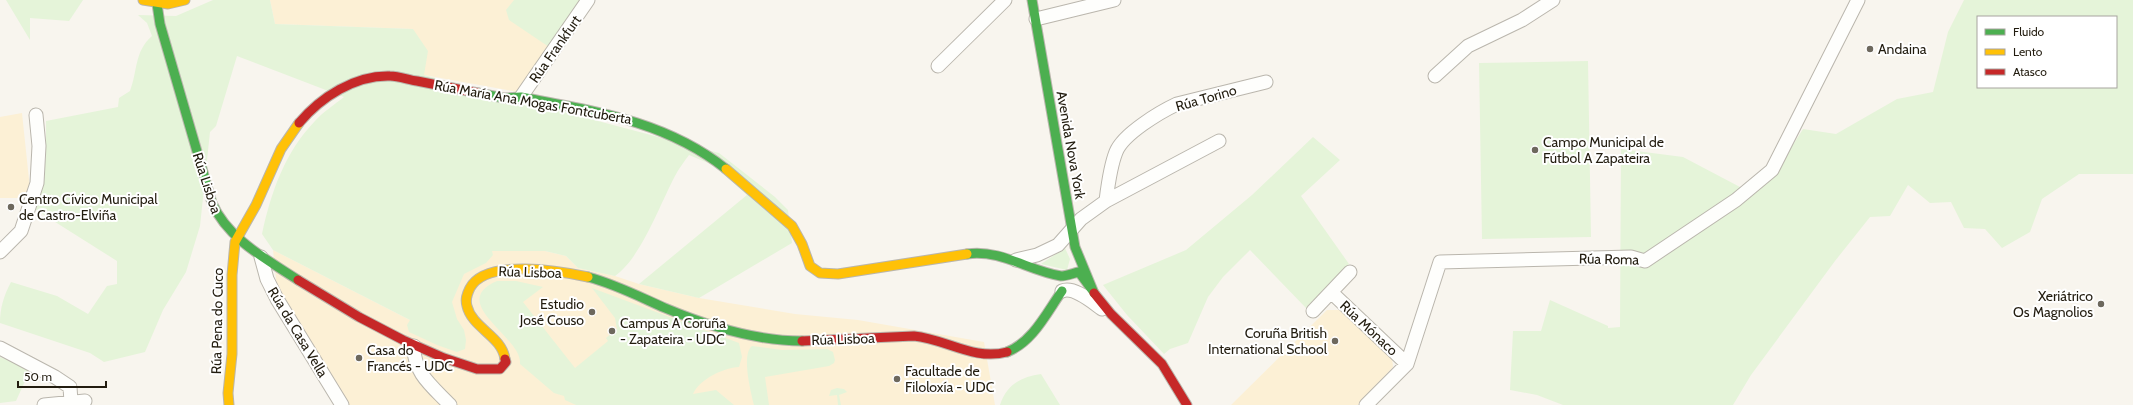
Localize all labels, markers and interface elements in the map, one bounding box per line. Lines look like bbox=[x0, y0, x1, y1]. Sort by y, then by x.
street label: Rúa Frankfurt bbox=[525, 11, 585, 86]
legend bbox=[1977, 16, 2117, 88]
text: Fluido bbox=[2013, 24, 2045, 39]
place label: Andaina bbox=[1878, 40, 1927, 58]
marker: Andaina bbox=[1865, 44, 1875, 54]
text: Lento bbox=[2013, 44, 2043, 59]
text: Atasco bbox=[2013, 64, 2047, 79]
street label: Rúa María Ana Mogas Fontcuberta bbox=[433, 76, 633, 128]
street label: Rúa Torino bbox=[1173, 81, 1239, 115]
street label: Avenida Nova York bbox=[1053, 89, 1090, 201]
place label: Campo Municipal de Fútbol A Zapateira bbox=[1543, 133, 1664, 167]
marker: Campo Municipal de Fútbol A Zapateira bbox=[1530, 145, 1540, 155]
street label: Rúa Lisboa bbox=[189, 150, 225, 216]
place label: Centro Cívico Municipal de Castro-Elviña bbox=[19, 190, 158, 224]
marker: Centro Cívico Municipal de Castro-Elviña bbox=[6, 202, 16, 212]
street label: Rúa Roma bbox=[1579, 249, 1640, 269]
street label: Rúa Lisboa bbox=[498, 262, 562, 282]
street label: Rúa Pena do Cuco bbox=[207, 267, 227, 374]
street label: Rúa da Casa Vella bbox=[264, 284, 332, 381]
place label: Xeriátrico Os Magnolios bbox=[2013, 287, 2093, 321]
place label: Estudio José Couso bbox=[519, 295, 584, 329]
street label: Rúa Mónaco bbox=[1336, 297, 1402, 360]
marker: Xeriátrico Os Magnolios bbox=[2096, 299, 2106, 309]
marker: Estudio José Couso bbox=[587, 307, 597, 317]
place label: Campus A Coruña - Zapateira - UDC bbox=[620, 314, 726, 348]
place label: Coruña British International School bbox=[1208, 324, 1328, 358]
marker: Campus A Coruña - Zapateira - UDC bbox=[607, 326, 617, 336]
street label: Rúa Lisboa bbox=[811, 329, 875, 349]
marker: Coruña British International School bbox=[1330, 336, 1340, 346]
place label: Casa do Francés - UDC bbox=[367, 341, 453, 375]
marker: Casa do Francés - UDC bbox=[354, 353, 364, 363]
place label: Facultade de Filoloxía - UDC bbox=[905, 362, 995, 396]
scale bar bbox=[18, 363, 106, 389]
text: 50 m bbox=[24, 369, 52, 384]
marker: Facultade de Filoloxía - UDC bbox=[892, 374, 902, 384]

